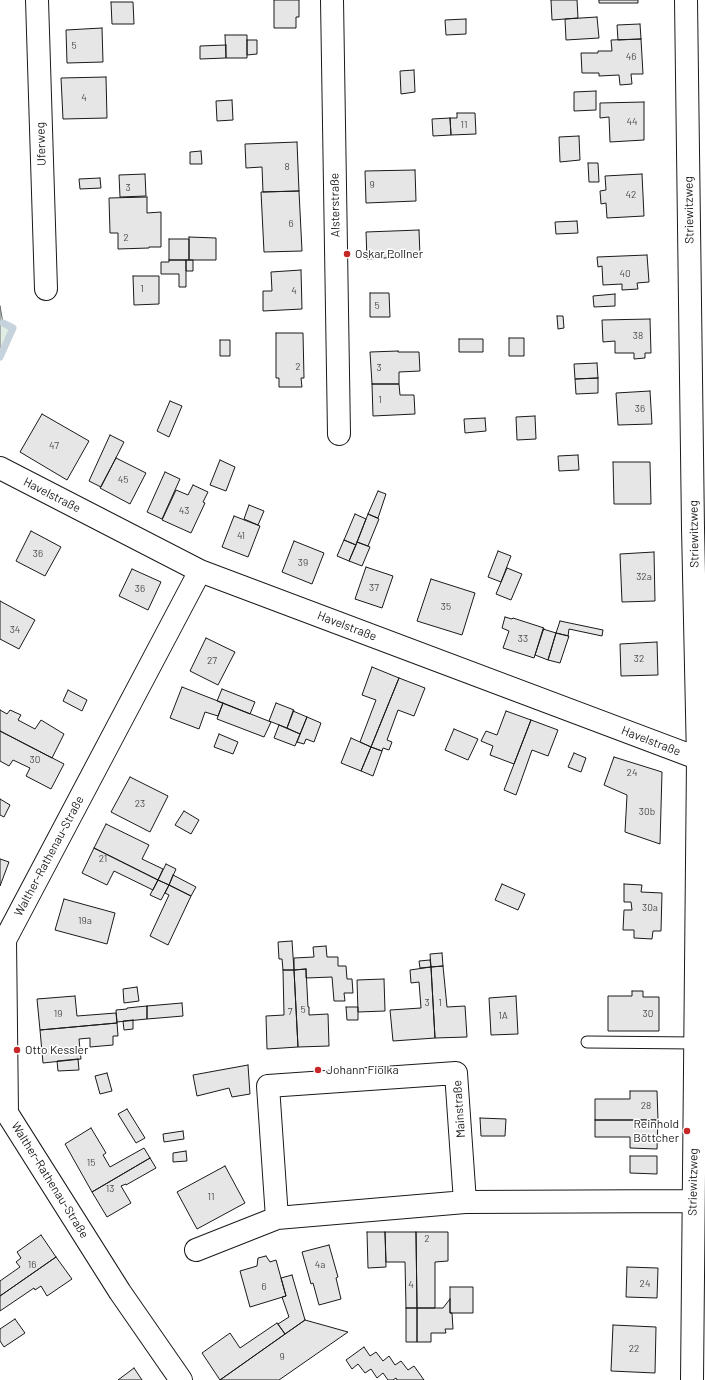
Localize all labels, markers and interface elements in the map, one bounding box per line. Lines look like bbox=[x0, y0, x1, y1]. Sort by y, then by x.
house number: 5 bbox=[71, 40, 77, 52]
house number: 46 bbox=[626, 51, 636, 63]
house number: 4 bbox=[81, 92, 87, 104]
house number: 44 bbox=[626, 116, 638, 128]
house number: 11 bbox=[460, 119, 468, 131]
street label: Uferweg bbox=[33, 122, 49, 166]
house number: 8 bbox=[284, 161, 290, 173]
street label: Alsterstraße bbox=[327, 173, 343, 237]
street label: Striewitzweg bbox=[681, 176, 697, 244]
house number: 9 bbox=[369, 179, 375, 191]
house number: 3 bbox=[125, 182, 131, 194]
house number: 42 bbox=[626, 189, 636, 201]
house number: 6 bbox=[288, 218, 294, 230]
house number: 2 bbox=[123, 232, 129, 244]
place label: Oskar Pollner bbox=[355, 247, 423, 261]
marker: Oskar Pollner bbox=[342, 249, 352, 259]
house number: 40 bbox=[619, 268, 631, 280]
house number: 1 bbox=[140, 283, 144, 295]
house number: 4 bbox=[291, 285, 297, 297]
house number: 5 bbox=[374, 300, 380, 312]
house number: 38 bbox=[633, 330, 643, 342]
house number: 2 bbox=[295, 361, 301, 373]
house number: 3 bbox=[376, 362, 382, 374]
house number: 1 bbox=[378, 394, 382, 406]
house number: 36 bbox=[635, 403, 645, 415]
house number: 47 bbox=[49, 440, 59, 452]
street label: Havelstraße bbox=[21, 474, 83, 516]
house number: 45 bbox=[118, 474, 128, 486]
street label: Striewitzweg bbox=[686, 500, 702, 568]
house number: 43 bbox=[179, 505, 189, 517]
house number: 41 bbox=[237, 530, 245, 542]
house number: 36 bbox=[33, 548, 43, 560]
house number: 39 bbox=[298, 557, 308, 569]
house number: 32a bbox=[636, 571, 652, 583]
house number: 37 bbox=[369, 582, 379, 594]
house number: 36 bbox=[135, 583, 145, 595]
house number: 35 bbox=[441, 601, 451, 613]
street label: Havelstraße bbox=[315, 608, 379, 644]
house number: 34 bbox=[10, 624, 20, 636]
house number: 33 bbox=[518, 633, 528, 645]
house number: 32 bbox=[634, 653, 644, 665]
house number: 27 bbox=[207, 655, 217, 667]
street label: Havelstraße bbox=[619, 723, 683, 759]
house number: 30 bbox=[30, 754, 40, 766]
house number: 24 bbox=[627, 767, 637, 779]
street label: Walther-Rathenau-Straße bbox=[11, 793, 87, 919]
house number: 23 bbox=[135, 798, 145, 810]
house number: 30b bbox=[639, 806, 655, 818]
house number: 21 bbox=[99, 853, 107, 865]
house number: 30a bbox=[642, 902, 658, 914]
house number: 19a bbox=[78, 915, 92, 927]
house number: 3 bbox=[424, 997, 430, 1009]
house number: 1 bbox=[438, 997, 442, 1009]
house number: 5 bbox=[300, 1004, 306, 1016]
house number: 7 bbox=[288, 1006, 292, 1018]
house number: 19 bbox=[54, 1008, 62, 1020]
house number: 30 bbox=[643, 1008, 653, 1020]
house number: 1A bbox=[498, 1010, 508, 1022]
place label: Otto Kessler bbox=[25, 1043, 88, 1057]
marker: Otto Kessler bbox=[12, 1045, 22, 1055]
place label: Johann Fiolka bbox=[326, 1063, 399, 1077]
marker: Johann Fiolka bbox=[313, 1065, 323, 1075]
street label: Mainstraße bbox=[450, 1080, 468, 1138]
house number: 28 bbox=[641, 1100, 651, 1112]
place label: Reinhold Böttcher bbox=[633, 1117, 679, 1145]
street label: Walther-Rathenau-Straße bbox=[8, 1119, 92, 1241]
marker: Reinhold Böttcher bbox=[682, 1126, 692, 1136]
street label: Striewitzweg bbox=[685, 1148, 701, 1216]
house number: 15 bbox=[87, 1157, 95, 1169]
house number: 13 bbox=[106, 1183, 114, 1195]
house number: 11 bbox=[207, 1191, 215, 1203]
house number: 2 bbox=[424, 1233, 430, 1245]
house number: 16 bbox=[28, 1259, 36, 1271]
house number: 4a bbox=[315, 1259, 325, 1271]
house number: 24 bbox=[640, 1278, 650, 1290]
house number: 4 bbox=[408, 1279, 414, 1291]
house number: 6 bbox=[261, 1281, 267, 1293]
house number: 22 bbox=[629, 1343, 639, 1355]
house number: 9 bbox=[279, 1351, 285, 1363]

